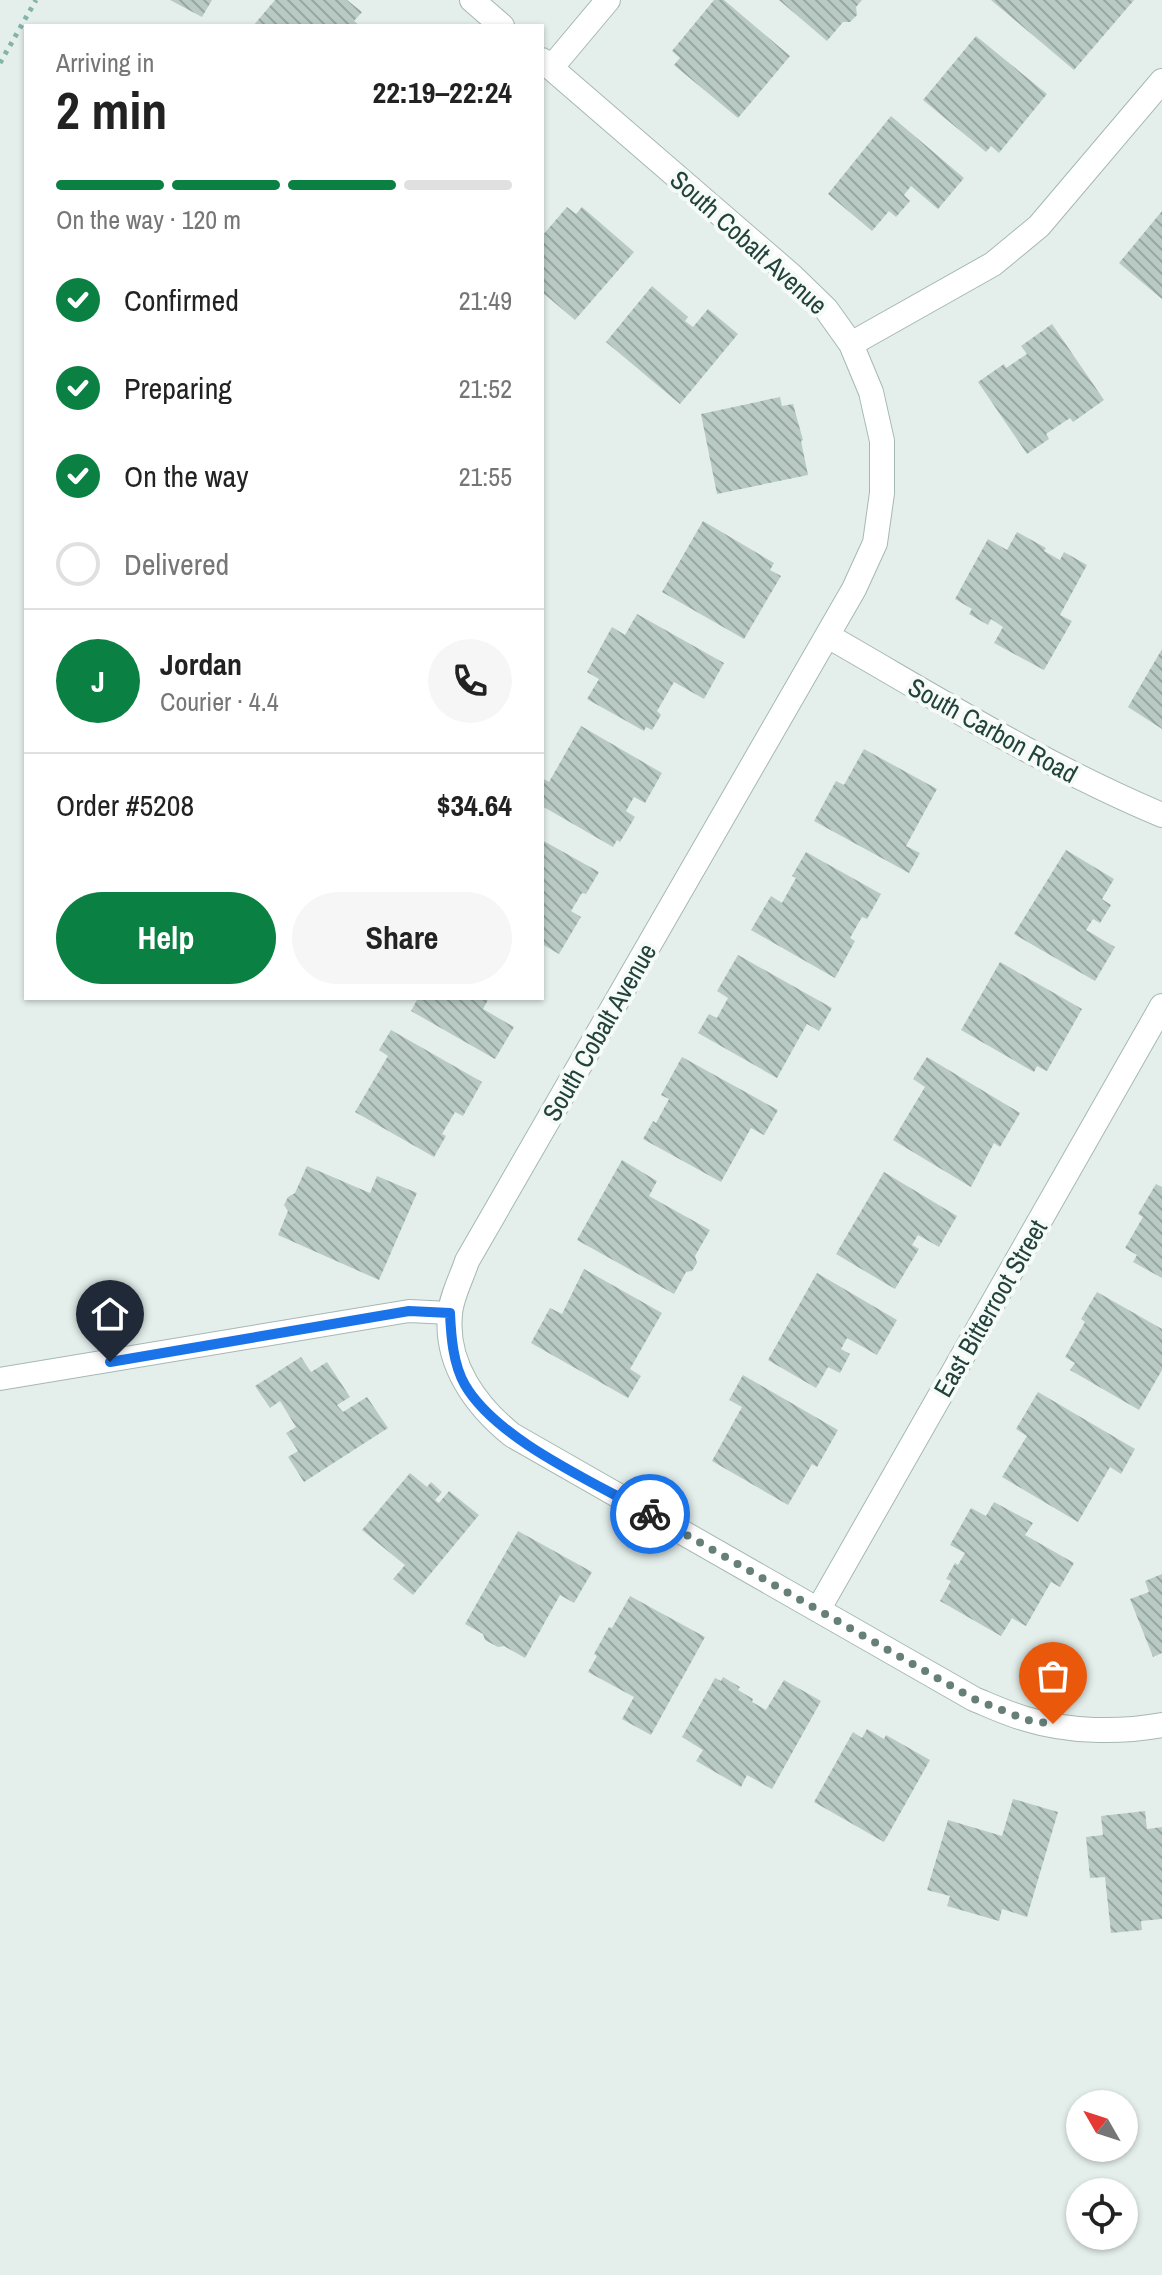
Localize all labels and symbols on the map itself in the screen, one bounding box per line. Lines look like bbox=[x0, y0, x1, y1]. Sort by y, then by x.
street label: South Cobalt Avenue bbox=[663, 162, 835, 322]
street label: South Carbon Road bbox=[902, 669, 1084, 791]
street label: South Cobalt Avenue bbox=[534, 937, 664, 1127]
street label: East Bitterroot Street bbox=[925, 1213, 1055, 1403]
pin bbox=[76, 1280, 144, 1362]
courier bbox=[610, 1474, 690, 1554]
pin bbox=[1019, 1642, 1087, 1724]
north arrow bbox=[1066, 2090, 1138, 2162]

